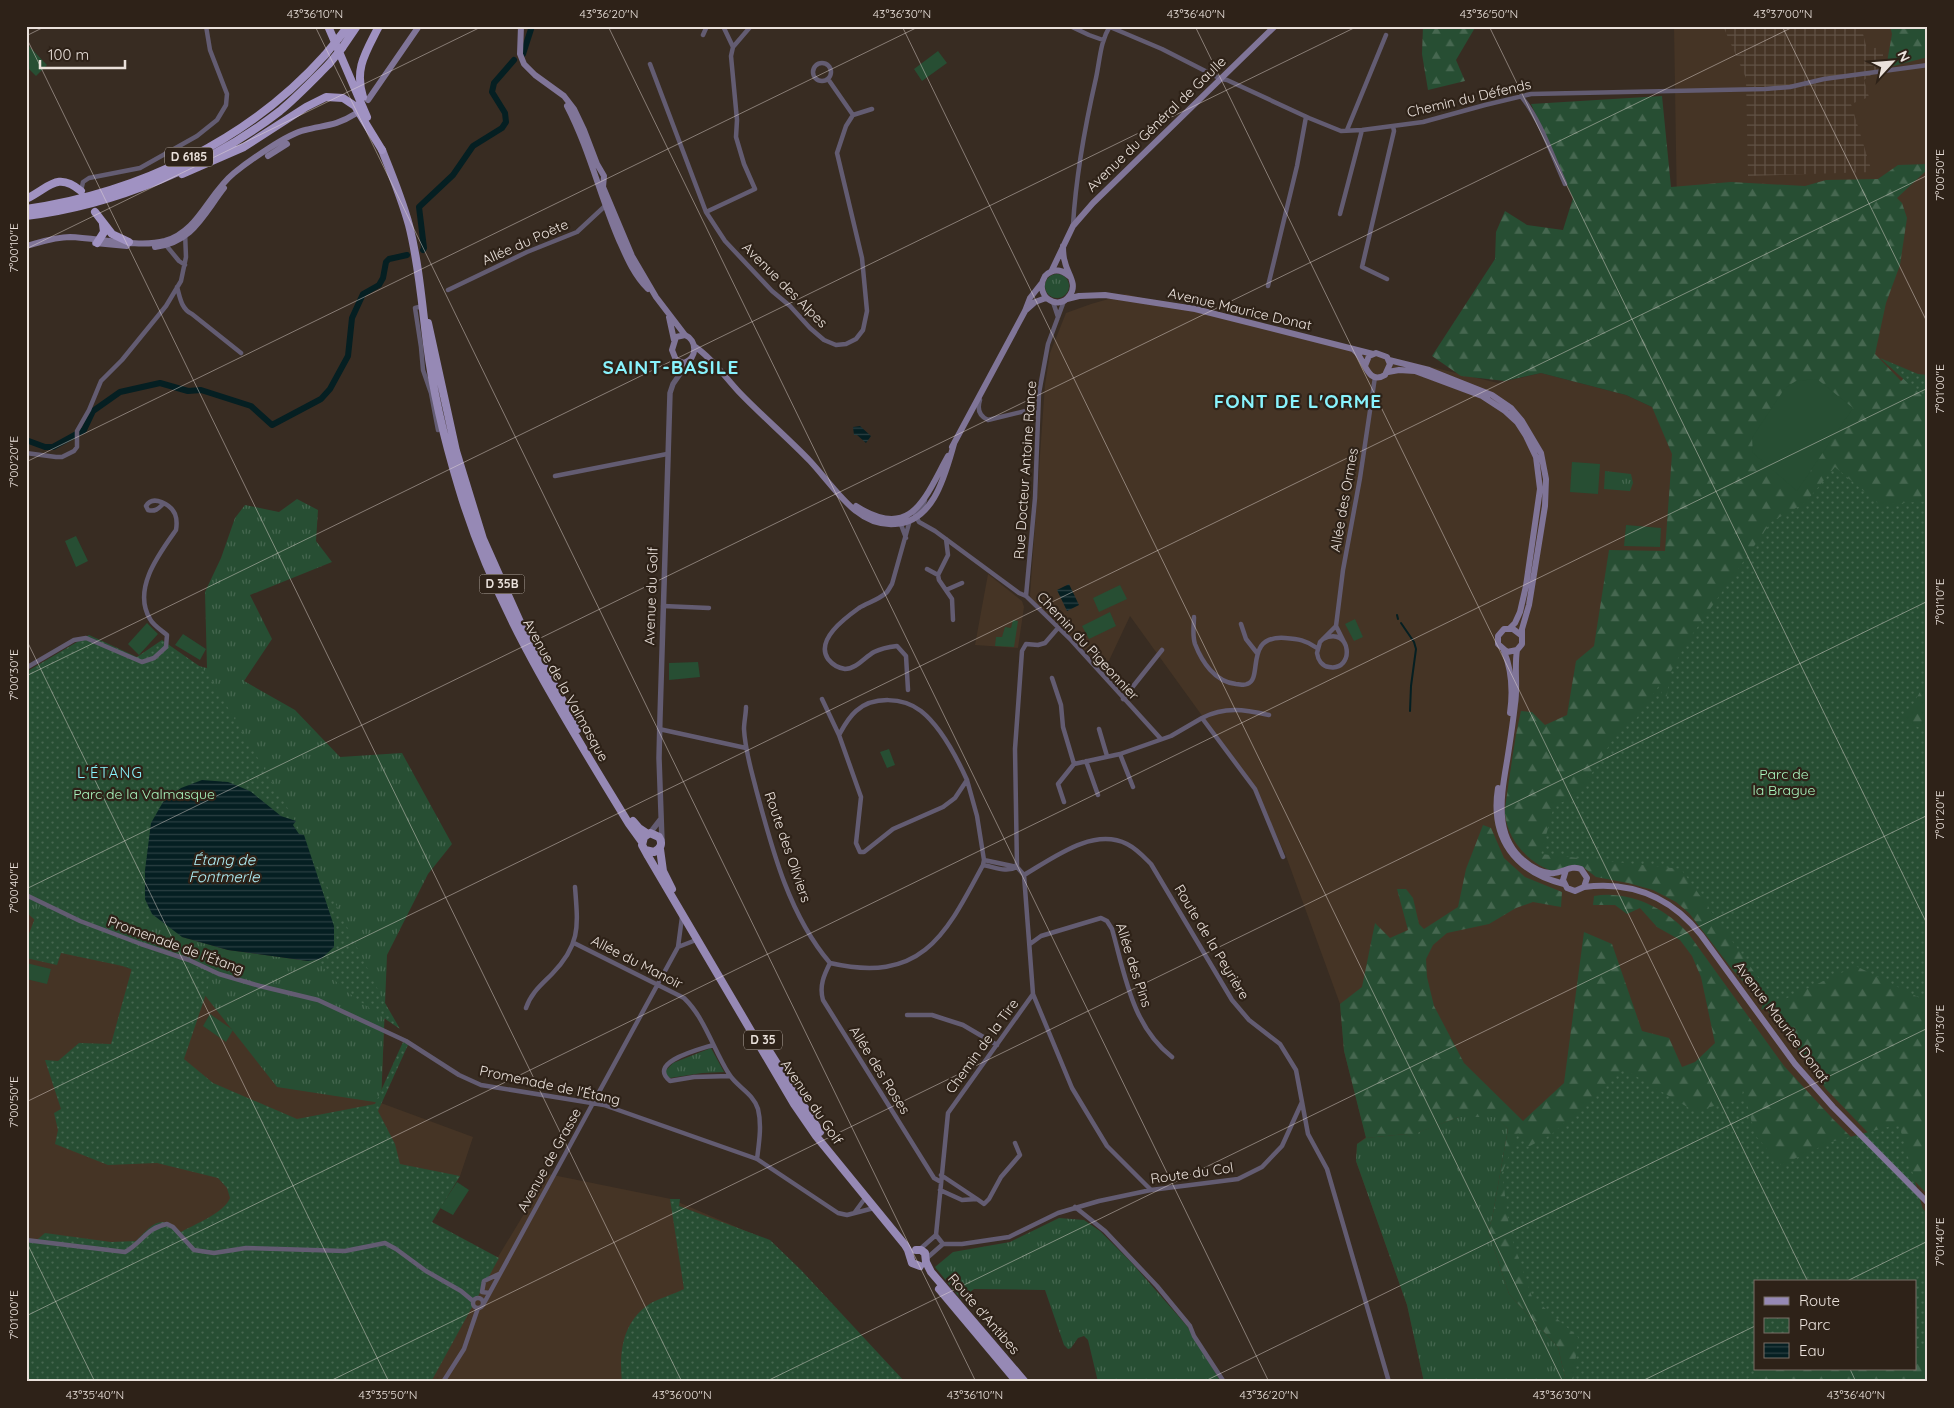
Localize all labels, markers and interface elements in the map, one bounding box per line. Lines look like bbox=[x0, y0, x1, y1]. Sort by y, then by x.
text: 43°36'10"N bbox=[287, 6, 343, 21]
text: 43°36'20"N bbox=[580, 6, 638, 21]
text: 43°36'30"N bbox=[873, 6, 931, 21]
text: 43°36'40"N bbox=[1167, 6, 1225, 21]
text: 43°36'50"N bbox=[1460, 6, 1518, 21]
text: 43°37'00"N bbox=[1754, 6, 1812, 21]
scale bar bbox=[40, 38, 125, 70]
north arrow bbox=[1866, 38, 1916, 88]
text: 100 m bbox=[48, 45, 89, 64]
text: N bbox=[1893, 48, 1914, 65]
street label: Avenue du Général de Gaulle bbox=[1082, 52, 1230, 196]
street label: Chemin du Défends bbox=[1405, 75, 1533, 121]
road number: D 6185 bbox=[165, 148, 213, 166]
text: 7°00'50"E bbox=[1932, 149, 1947, 201]
street label: Allée du Poète bbox=[479, 215, 571, 269]
text: 7°00'10"E bbox=[6, 223, 21, 273]
street label: Avenue des Alpes bbox=[738, 238, 832, 332]
street label: Avenue Maurice Donat bbox=[1166, 284, 1314, 334]
district label: SAINT-BASILE bbox=[603, 355, 739, 379]
text: 7°01'00"E bbox=[1932, 364, 1947, 414]
street label: Rue Docteur Antoine Rance bbox=[1010, 380, 1040, 560]
district label: FONT DE L'ORME bbox=[1214, 389, 1382, 413]
text: 7°00'20"E bbox=[6, 436, 21, 488]
street label: Allée des Ormes bbox=[1326, 447, 1362, 553]
street label: Avenue du Golf bbox=[640, 546, 662, 646]
road number: D 35B bbox=[480, 574, 524, 594]
text: 7°01'10"E bbox=[1932, 578, 1947, 626]
street label: Chemin du Pigeonnier bbox=[1033, 588, 1143, 704]
street label: Avenue de la Valmasque bbox=[519, 615, 613, 765]
text: 7°00'30"E bbox=[6, 649, 21, 701]
district label: L'ÉTANG bbox=[77, 763, 143, 782]
park label: Parc de la Brague bbox=[1753, 765, 1816, 799]
park label: Parc de la Valmasque bbox=[73, 785, 215, 803]
street label: Route des Oliviers bbox=[761, 789, 815, 905]
text: 7°01'20"E bbox=[1932, 790, 1947, 840]
water label: Étang de Fontmerle bbox=[189, 850, 260, 886]
text: 7°00'40"E bbox=[6, 862, 21, 914]
street label: Route de la Peyrière bbox=[1171, 881, 1254, 1003]
street label: Promenade de l'Étang bbox=[105, 912, 247, 978]
street label: Allée des Pins bbox=[1112, 920, 1156, 1010]
street label: Allée du Manoir bbox=[588, 931, 686, 993]
street label: Avenue Maurice Donat bbox=[1731, 958, 1834, 1086]
street label: Chemin de la Tire bbox=[942, 995, 1023, 1097]
text: 7°01'30"E bbox=[1932, 1004, 1947, 1053]
street label: Allée des Roses bbox=[846, 1023, 914, 1117]
road number: D 35 bbox=[744, 1030, 782, 1050]
street label: Avenue du Golf bbox=[777, 1056, 847, 1148]
street label: Promenade de l'Étang bbox=[478, 1061, 622, 1109]
text: 7°00'50"E bbox=[6, 1076, 21, 1128]
street label: Avenue de Grasse bbox=[513, 1105, 585, 1215]
street label: Route du Col bbox=[1149, 1158, 1235, 1188]
text: 7°01'40"E bbox=[1932, 1217, 1947, 1266]
street label: Route d'Antibes bbox=[944, 1270, 1024, 1358]
legend bbox=[1754, 1280, 1916, 1370]
text: 7°01'00"E bbox=[6, 1290, 21, 1340]
text: Route bbox=[1799, 1291, 1840, 1310]
text: Parc bbox=[1799, 1315, 1830, 1334]
text: Eau bbox=[1799, 1341, 1825, 1360]
text: 43°35'40"N bbox=[66, 1387, 124, 1402]
text: 43°35'50"N bbox=[359, 1387, 417, 1402]
text: 43°36'00"N bbox=[652, 1387, 712, 1402]
text: 43°36'10"N bbox=[947, 1387, 1003, 1402]
text: 43°36'20"N bbox=[1240, 1387, 1298, 1402]
text: 43°36'30"N bbox=[1533, 1387, 1591, 1402]
text: 43°36'40"N bbox=[1827, 1387, 1885, 1402]

